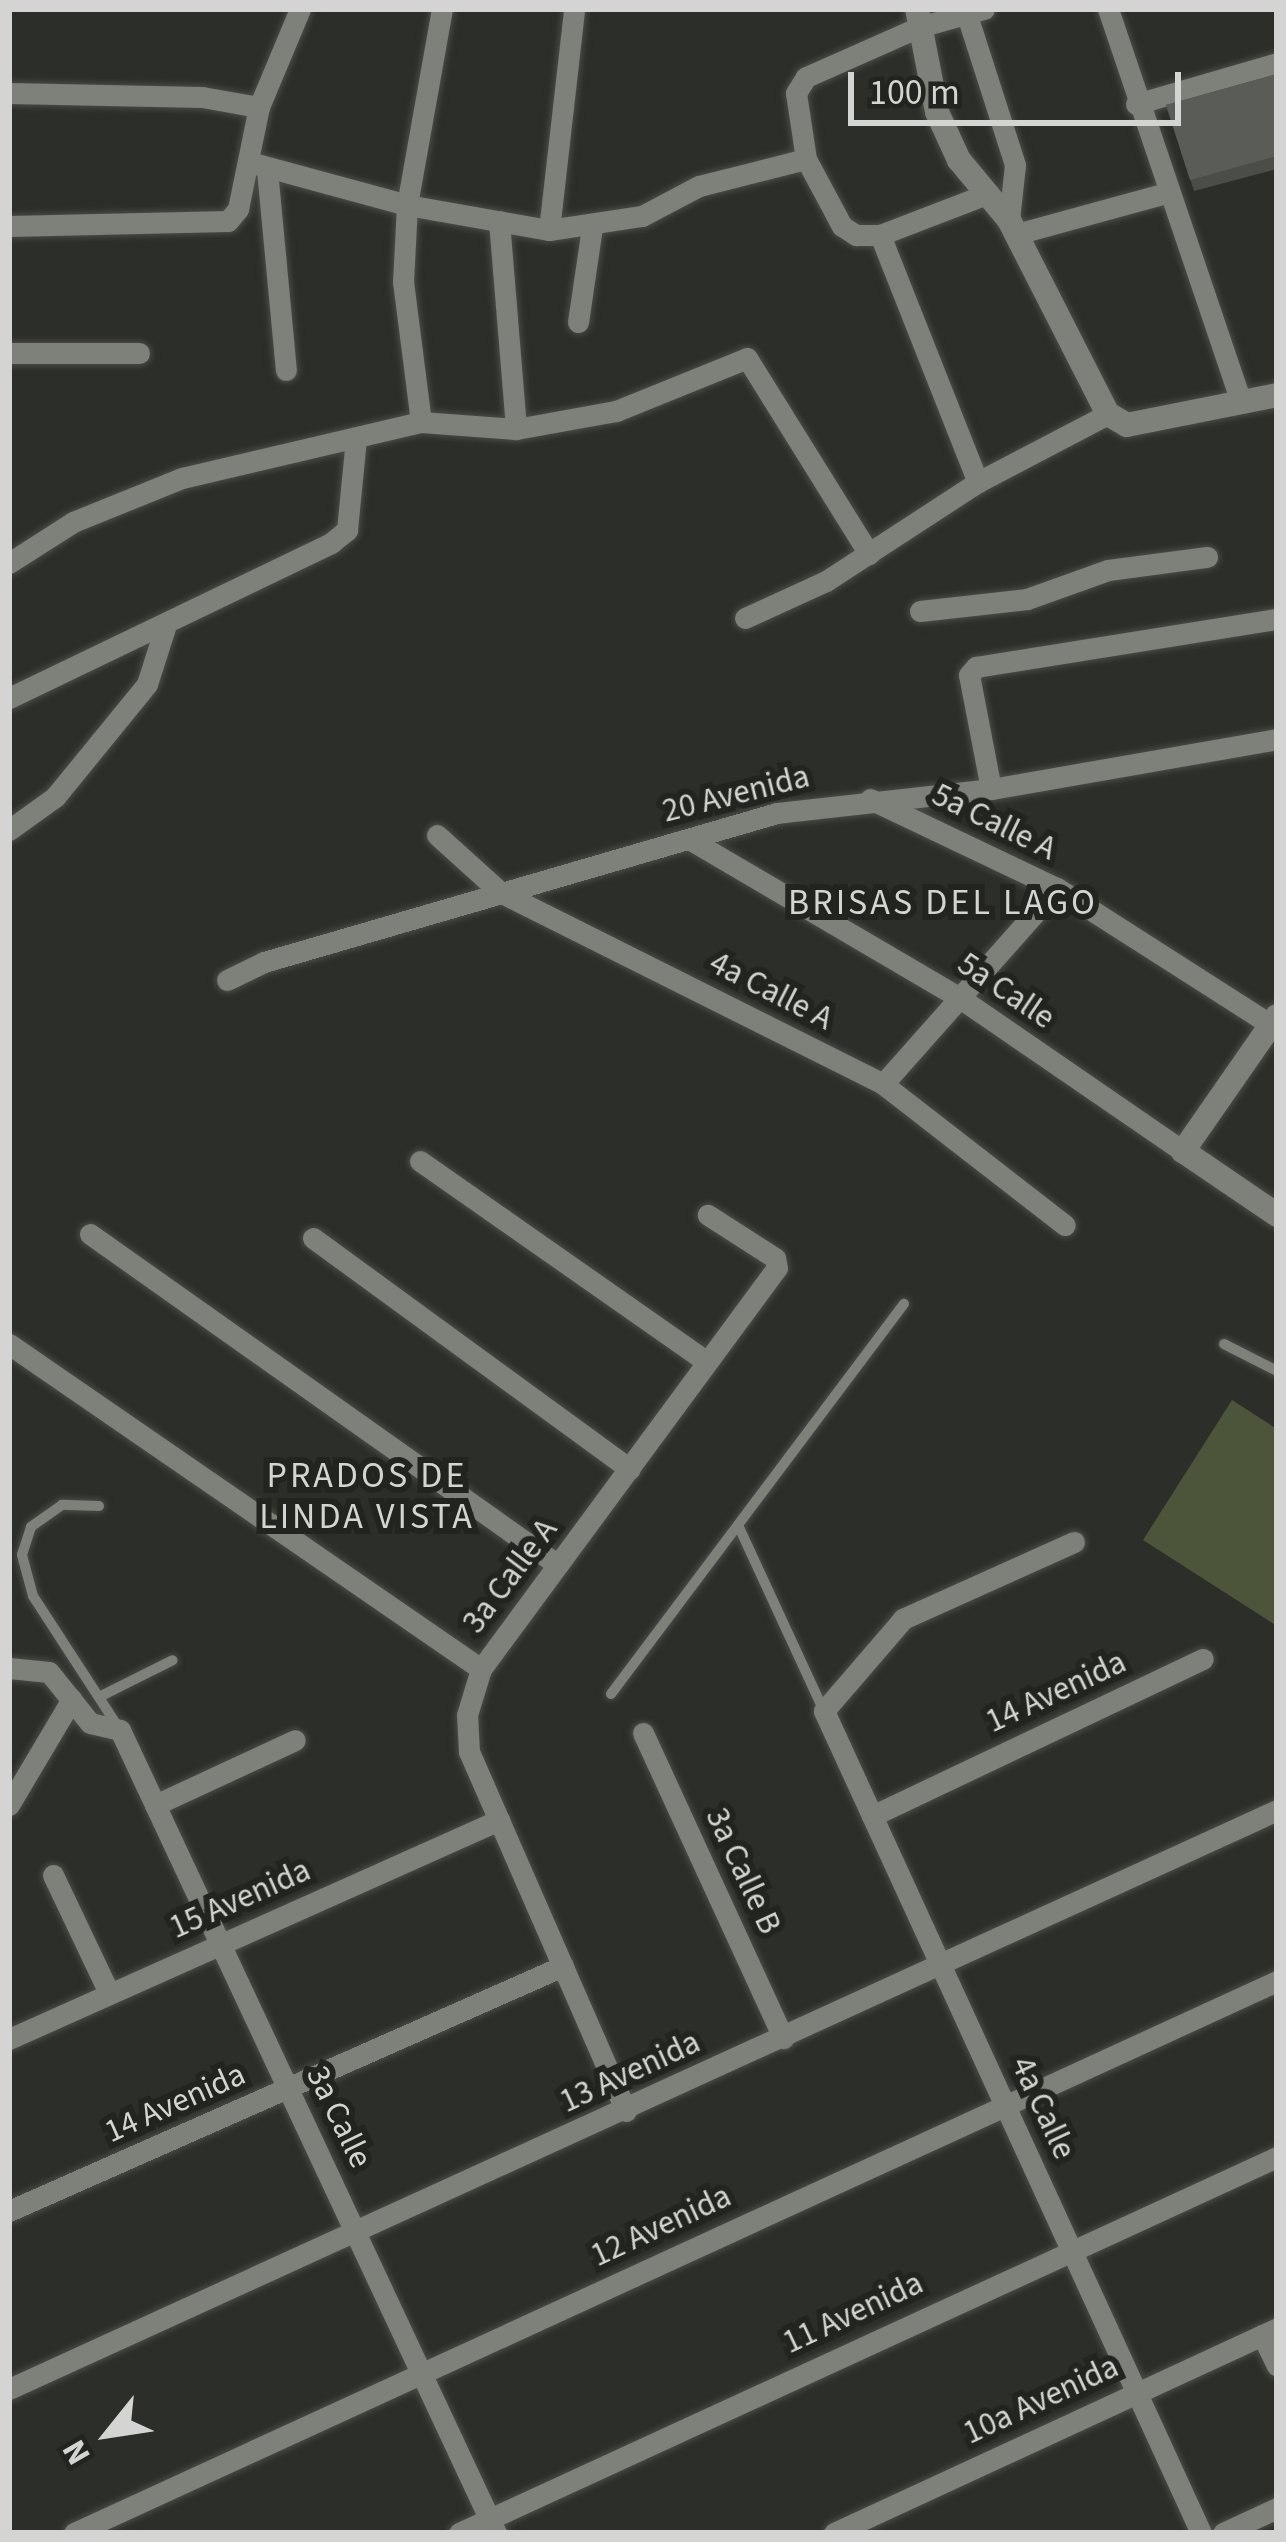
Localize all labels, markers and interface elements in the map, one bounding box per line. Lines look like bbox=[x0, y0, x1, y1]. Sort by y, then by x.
scale bar bbox=[854, 48, 1187, 122]
text: 100 m bbox=[869, 67, 960, 118]
street label: 20 Avenida bbox=[659, 757, 813, 831]
street label: 5a Calle A bbox=[926, 775, 1062, 869]
district label: BRISAS DEL LAGO bbox=[788, 881, 1098, 925]
street label: 4a Calle A bbox=[703, 943, 839, 1039]
street label: 5a Calle bbox=[950, 944, 1062, 1038]
district label: PRADOS DE LINDA VISTA bbox=[259, 1453, 475, 1538]
street label: 3a Calle A bbox=[454, 1511, 566, 1641]
street label: 14 Avenida bbox=[980, 1642, 1132, 1742]
street label: 3a Calle B bbox=[697, 1802, 789, 1940]
street label: 15 Avenida bbox=[163, 1850, 317, 1948]
street label: 13 Avenida bbox=[554, 2022, 706, 2122]
street label: 4a Calle bbox=[1002, 2051, 1084, 2165]
street label: 14 Avenida bbox=[98, 2054, 252, 2152]
street label: 3a Calle bbox=[297, 2060, 381, 2174]
street label: 12 Avenida bbox=[585, 2176, 737, 2276]
street label: 11 Avenida bbox=[777, 2263, 929, 2363]
street label: 10a Avenida bbox=[957, 2347, 1125, 2453]
north arrow bbox=[48, 2374, 168, 2494]
text: N bbox=[51, 2431, 102, 2474]

